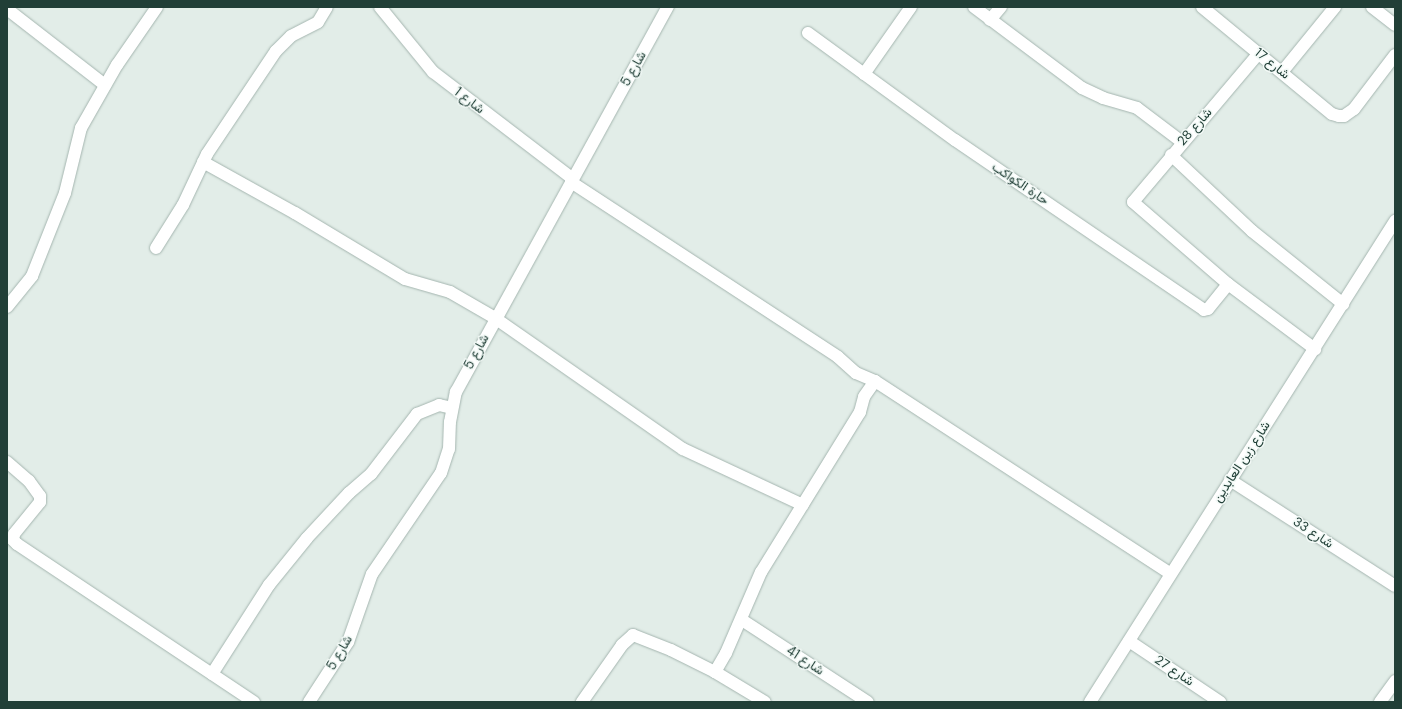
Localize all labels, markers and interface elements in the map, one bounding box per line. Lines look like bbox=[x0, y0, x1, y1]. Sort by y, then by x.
street label: شارع 17 bbox=[1251, 45, 1293, 83]
street label: شارع 5 bbox=[618, 49, 650, 89]
street label: شارع 1 bbox=[451, 85, 487, 117]
street label: شارع 28 bbox=[1174, 105, 1216, 149]
street label: حارة الكواكب bbox=[989, 159, 1051, 209]
street label: شارع 5 bbox=[461, 332, 493, 372]
street label: شارع زين العابدين bbox=[1210, 419, 1274, 505]
street label: شارع 33 bbox=[1290, 514, 1336, 552]
street label: شارع 5 bbox=[324, 633, 356, 673]
street label: شارع 41 bbox=[783, 643, 827, 679]
street label: شارع 27 bbox=[1151, 652, 1197, 690]

